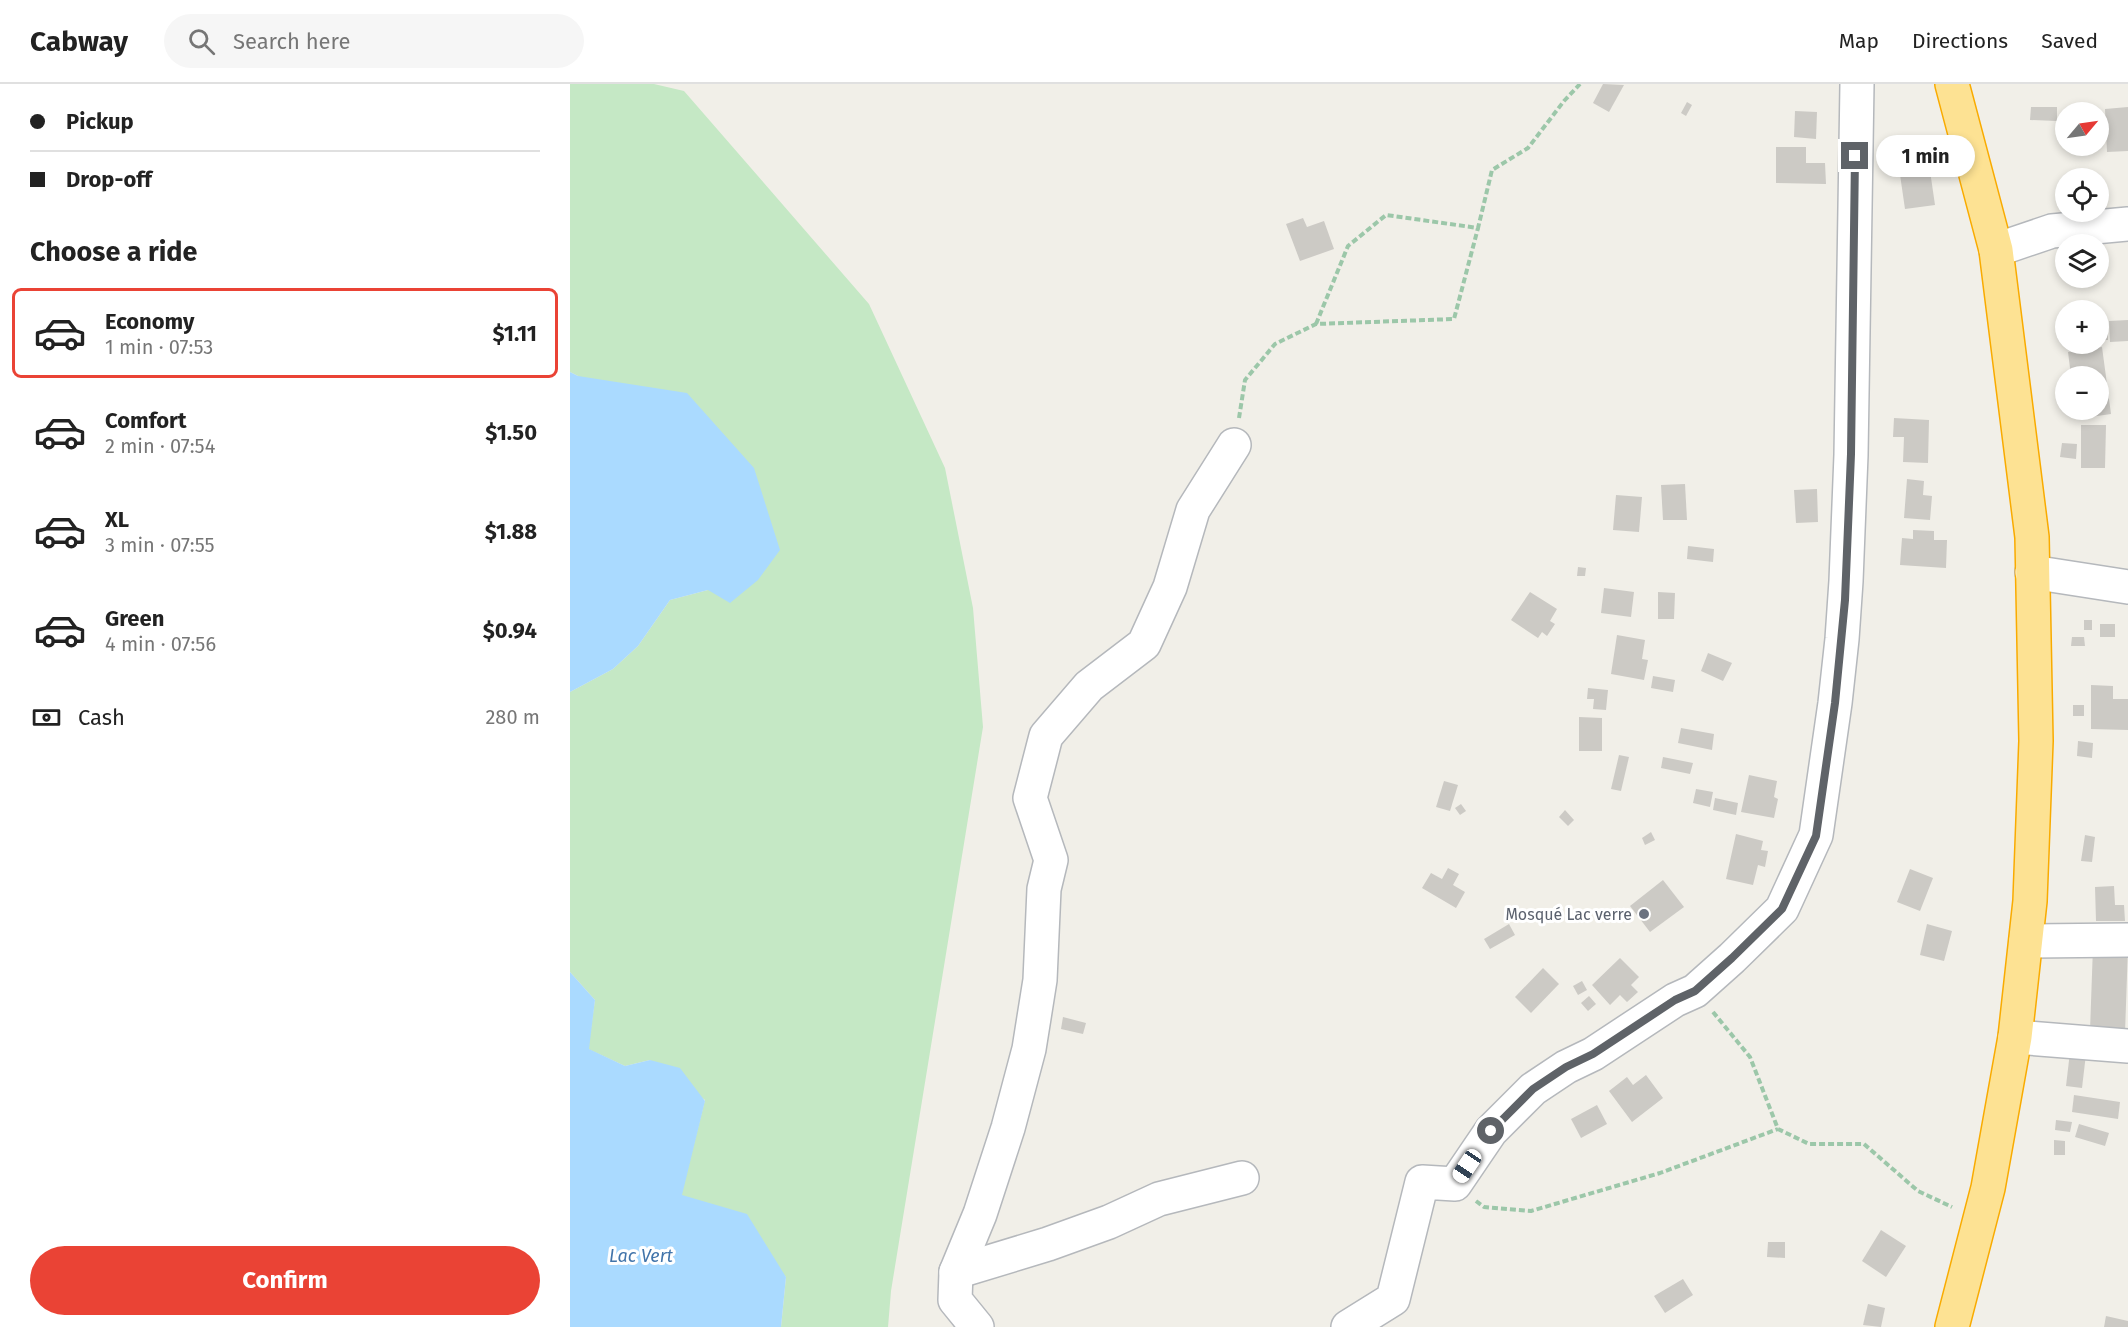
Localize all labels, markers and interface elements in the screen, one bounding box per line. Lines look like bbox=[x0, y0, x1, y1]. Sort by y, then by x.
search box bbox=[164, 14, 584, 68]
text: Cabway bbox=[30, 25, 128, 58]
icon: search bbox=[185, 25, 218, 58]
text: Search here bbox=[233, 28, 350, 55]
text: Map bbox=[1839, 28, 1879, 54]
text: Directions bbox=[1912, 28, 2008, 54]
text: Saved bbox=[2041, 28, 2098, 54]
north arrow bbox=[2055, 102, 2109, 156]
map controls bbox=[2055, 102, 2109, 420]
text: Pickup bbox=[66, 108, 134, 135]
callout: 1 min bbox=[1876, 135, 1975, 177]
route end bbox=[1841, 142, 1868, 169]
text: 1 min bbox=[1901, 144, 1950, 168]
text: Drop-off bbox=[66, 166, 152, 193]
button: locate bbox=[2055, 168, 2109, 222]
button: layers bbox=[2055, 234, 2109, 288]
text: Choose a ride bbox=[30, 236, 197, 268]
button: + bbox=[2055, 300, 2109, 354]
icon: car bbox=[33, 306, 87, 360]
text: Economy bbox=[105, 308, 194, 335]
text: $1.11 bbox=[492, 320, 537, 347]
text: 1 min · 07:53 bbox=[105, 335, 213, 359]
button: − bbox=[2055, 366, 2109, 420]
icon: car bbox=[33, 405, 87, 459]
text: Comfort bbox=[105, 407, 186, 434]
text: $1.50 bbox=[485, 419, 537, 446]
text: 2 min · 07:54 bbox=[105, 434, 215, 458]
icon: car bbox=[33, 504, 87, 558]
text: XL bbox=[105, 506, 129, 533]
text: $1.88 bbox=[485, 518, 537, 545]
text: 3 min · 07:55 bbox=[105, 533, 215, 557]
icon: car bbox=[33, 603, 87, 657]
text: Green bbox=[105, 605, 164, 632]
text: $0.94 bbox=[483, 617, 537, 644]
text: 4 min · 07:56 bbox=[105, 632, 216, 656]
icon: cash bbox=[30, 701, 63, 734]
text: Cash bbox=[78, 704, 125, 731]
text: 280 m bbox=[485, 705, 540, 729]
place label: Mosqué Lac verre bbox=[1505, 905, 1632, 924]
marker: Mosqué Lac verre bbox=[1637, 907, 1651, 921]
route start bbox=[1477, 1117, 1504, 1144]
car bbox=[1449, 1146, 1485, 1186]
water label: Lac Vert bbox=[609, 1245, 674, 1267]
button: Confirm bbox=[30, 1246, 540, 1315]

